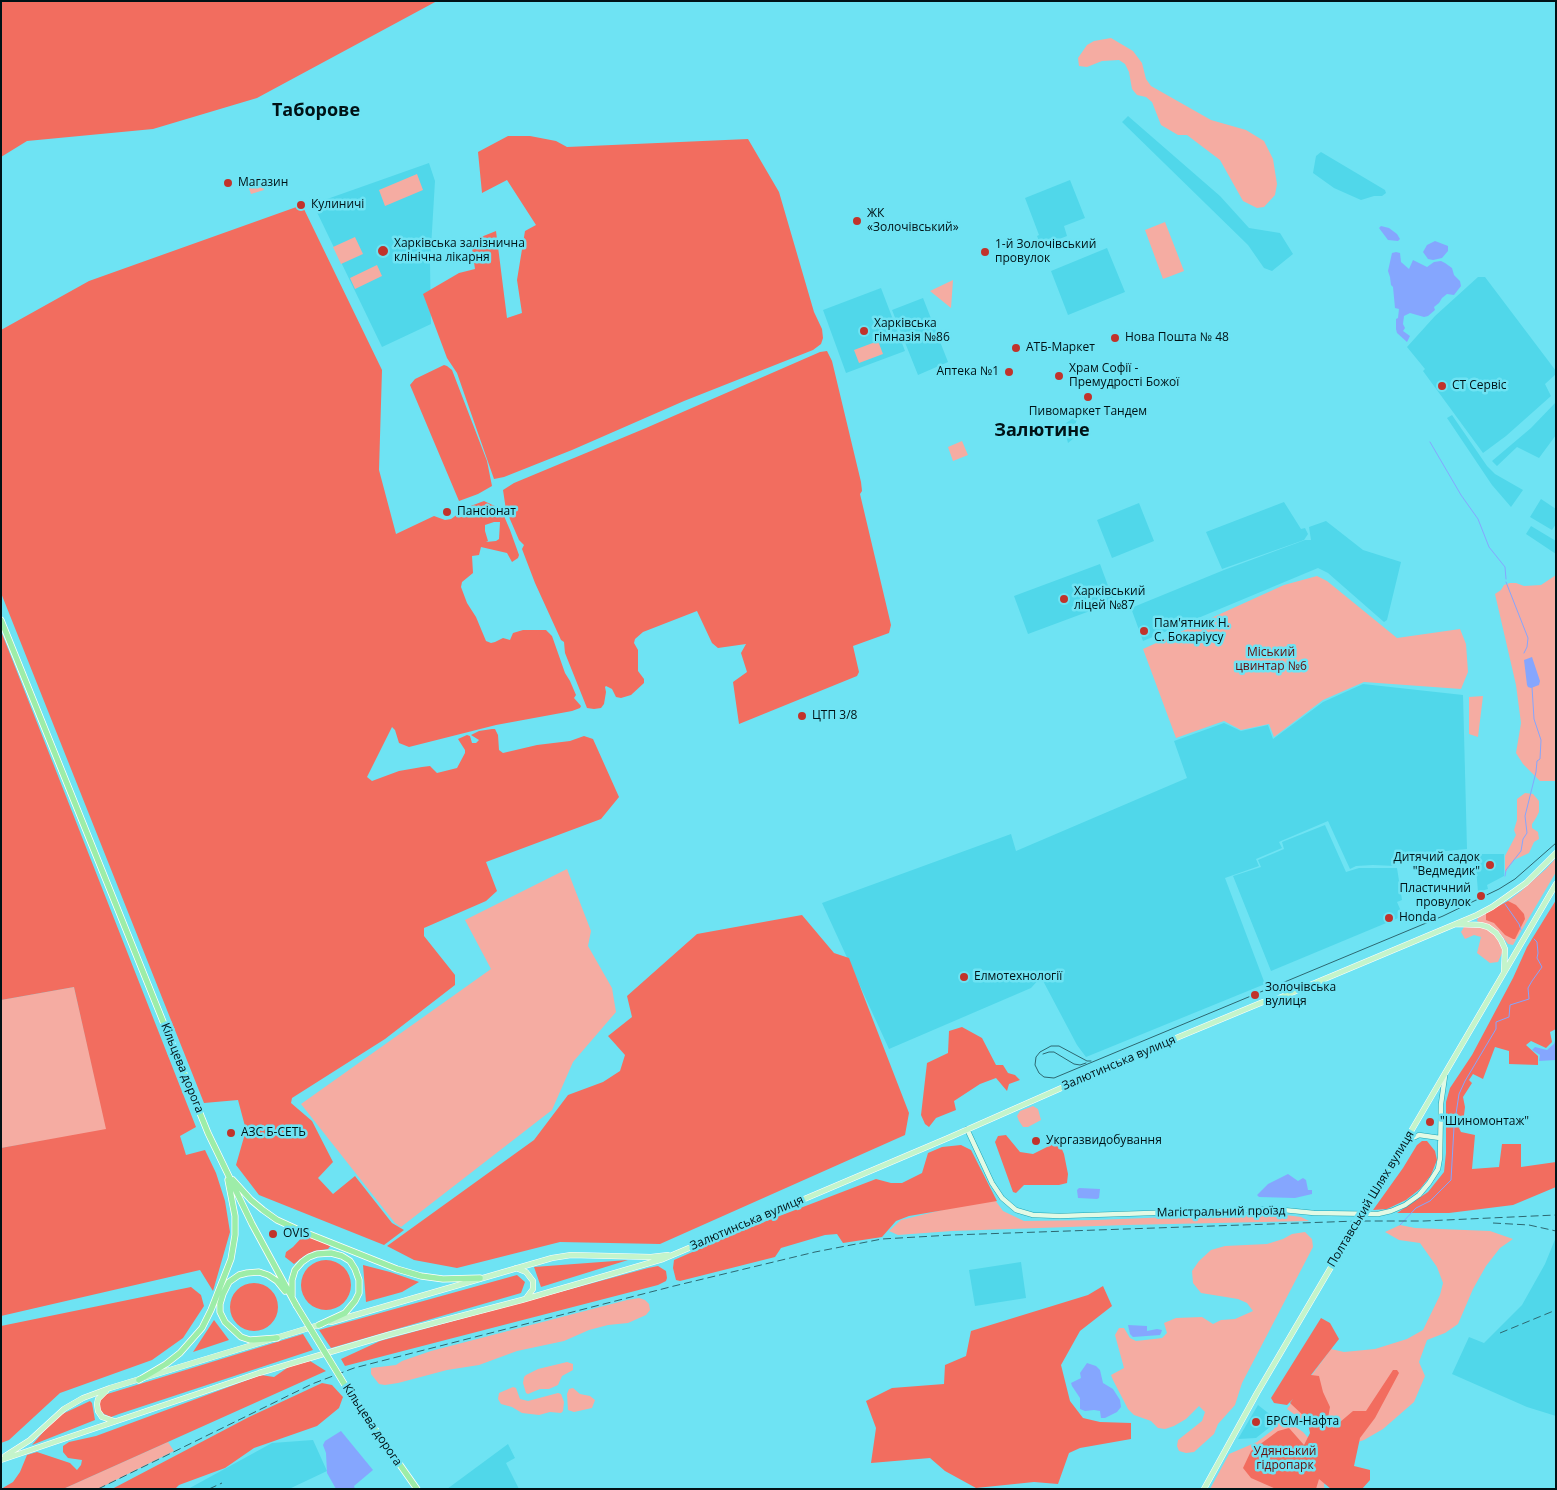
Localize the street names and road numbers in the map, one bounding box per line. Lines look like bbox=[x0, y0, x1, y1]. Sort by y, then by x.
street label: Кільцева дорога bbox=[157, 1021, 207, 1115]
street label: Залютинська вулиця bbox=[1060, 1033, 1178, 1093]
street label: Полтавський Шлях вулиця bbox=[1325, 1128, 1417, 1270]
street label: Залютинська вулиця bbox=[688, 1193, 806, 1253]
street label: Магістральний проїзд bbox=[1157, 1204, 1285, 1220]
street label: Кільцева дорога bbox=[339, 1381, 405, 1469]

